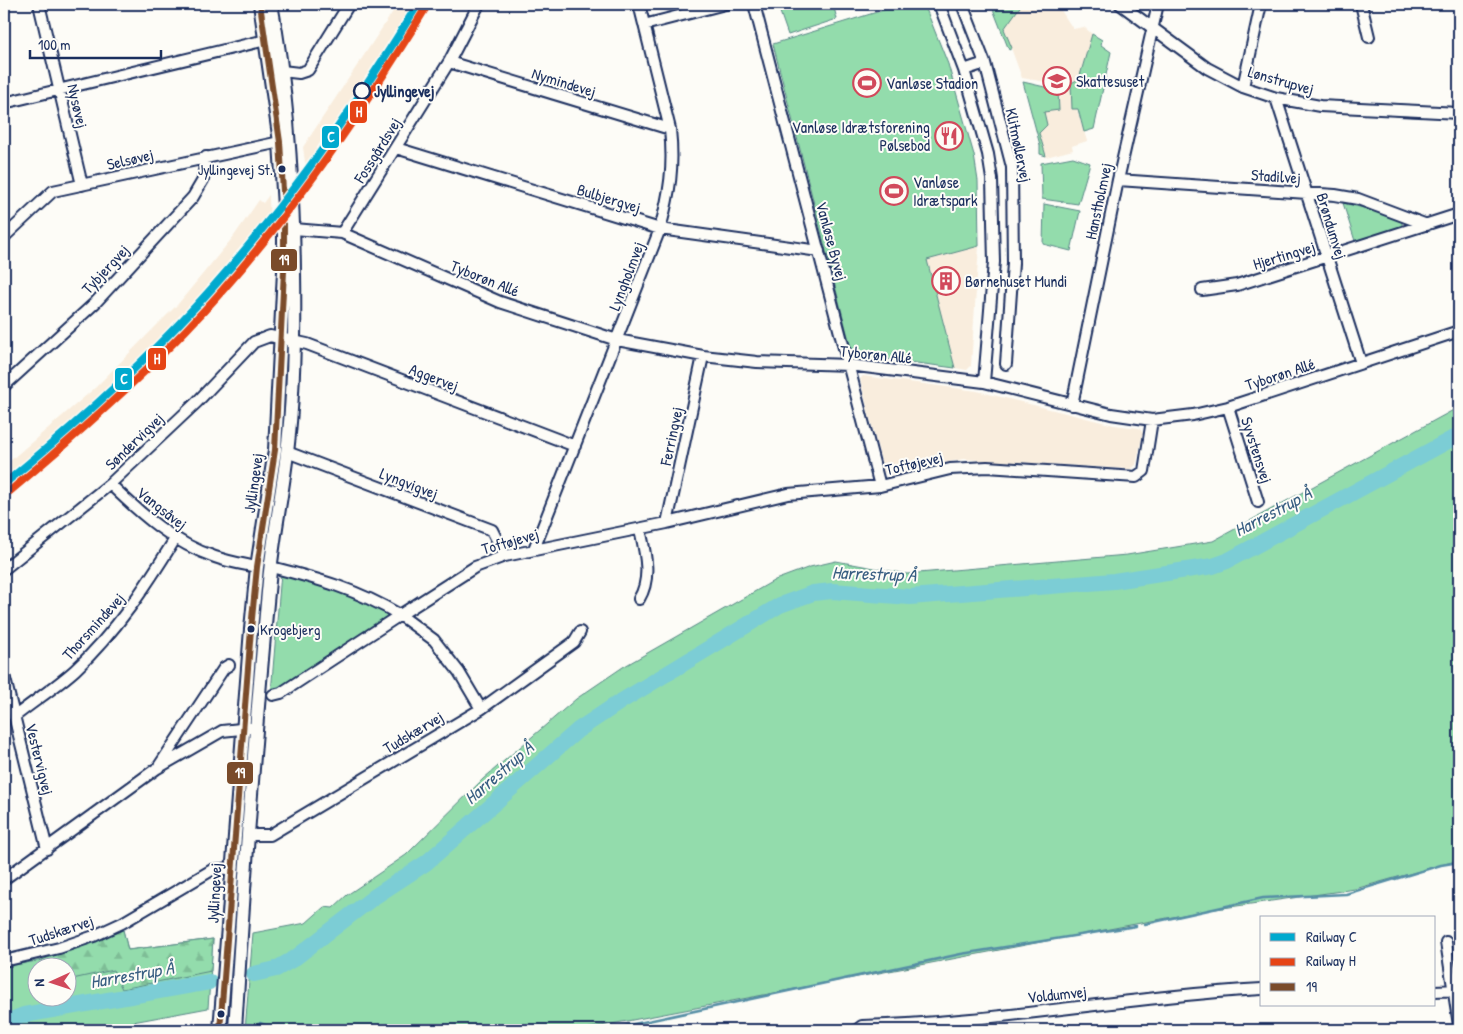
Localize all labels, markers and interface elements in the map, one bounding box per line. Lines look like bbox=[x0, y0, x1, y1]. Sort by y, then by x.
scale bar bbox=[30, 28, 161, 60]
text: 100 m bbox=[38, 34, 71, 55]
street label: Lønstrupvej bbox=[1246, 60, 1316, 100]
street label: Nymindevej bbox=[529, 62, 599, 102]
school or university icon: Skattesuset bbox=[1042, 66, 1072, 96]
sports icon: Vanløse Stadion bbox=[852, 68, 882, 98]
place label: Skattesuset bbox=[1076, 70, 1145, 92]
place label: Vanløse Stadion bbox=[886, 72, 978, 94]
place label: Jyllingevej bbox=[374, 80, 435, 103]
street label: Nysøvej bbox=[62, 82, 94, 130]
marker: Jyllingevej bbox=[353, 82, 371, 100]
line badge: H bbox=[349, 100, 368, 124]
text: H bbox=[356, 102, 363, 121]
street label: Klitmøllervej bbox=[1000, 106, 1038, 184]
street label: Fossgårdsvej bbox=[348, 113, 406, 188]
place label: Vanløse Idrætsforening Pølsebod bbox=[792, 116, 930, 156]
restaurant icon: Vanløse Idrætsforening Pølsebod bbox=[934, 121, 964, 151]
line badge: C bbox=[321, 125, 340, 149]
text: C bbox=[327, 127, 335, 146]
street label: Selsøvej bbox=[104, 143, 156, 175]
place label: Jyllingevej St. bbox=[198, 159, 273, 180]
street label: Hanstholmvej bbox=[1079, 161, 1117, 241]
street label: Stadilvej bbox=[1250, 163, 1302, 189]
marker: Jyllingevej St. bbox=[277, 164, 287, 174]
place label: Vanløse Idrætspark bbox=[913, 171, 978, 211]
sports icon: Vanløse Idrætspark bbox=[879, 176, 909, 206]
street label: Bulbjergvej bbox=[575, 178, 643, 218]
street label: Brøndumvej bbox=[1311, 190, 1353, 262]
street label: Vanløse Byvej bbox=[811, 199, 853, 283]
street label: Hjertingvej bbox=[1250, 235, 1318, 275]
street label: Lyngholmvej bbox=[603, 238, 649, 314]
street label: Tybjergvej bbox=[76, 239, 134, 299]
line badge: 19 bbox=[270, 248, 298, 272]
text: 19 bbox=[279, 250, 290, 269]
street label: Tyborøn Allé bbox=[447, 254, 523, 302]
building icon: Børnehuset Mundi bbox=[931, 266, 961, 296]
place label: Børnehuset Mundi bbox=[965, 270, 1067, 292]
street label: Tyborøn Allé bbox=[839, 339, 914, 369]
line badge: H bbox=[147, 347, 167, 371]
text: H bbox=[154, 349, 161, 368]
street label: Tyborøn Allé bbox=[1242, 352, 1318, 396]
street label: Aggervej bbox=[406, 358, 462, 396]
line badge: C bbox=[114, 367, 133, 391]
text: C bbox=[120, 369, 128, 388]
street label: Ferringvej bbox=[654, 405, 688, 468]
street label: Søndervigvej bbox=[100, 407, 168, 475]
street label: Syvstensvej bbox=[1236, 414, 1278, 486]
street label: Toftøjevej bbox=[883, 446, 945, 480]
street label: Jyllingevej bbox=[238, 452, 268, 514]
street label: Lyngvigvej bbox=[377, 462, 441, 504]
water label: Harrestrup Å bbox=[1230, 480, 1317, 542]
street label: Vangsåvej bbox=[132, 481, 192, 535]
street label: Toftøjevej bbox=[479, 522, 541, 560]
water label: Harrestrup Å bbox=[831, 560, 918, 588]
street label: Thorsmindevej bbox=[57, 587, 129, 665]
place label: Krogebjerg bbox=[260, 619, 321, 640]
marker: Krogebjerg bbox=[246, 624, 256, 634]
street label: Tudskærvej bbox=[379, 705, 447, 759]
street label: Vestervigvej bbox=[20, 721, 60, 797]
water label: Harrestrup Å bbox=[459, 735, 540, 810]
line badge: 19 bbox=[226, 761, 254, 785]
text: 19 bbox=[235, 763, 246, 782]
street label: Jyllingevej bbox=[201, 862, 227, 924]
street label: Tudskærvej bbox=[26, 909, 96, 951]
legend bbox=[1260, 916, 1436, 1006]
text: Railway C bbox=[1306, 926, 1357, 947]
text: Railway H bbox=[1306, 950, 1356, 971]
water label: Harrestrup Å bbox=[88, 955, 177, 994]
north arrow bbox=[28, 956, 78, 1006]
text: 19 bbox=[1306, 976, 1317, 997]
text: N bbox=[29, 978, 48, 987]
street label: Voldumvej bbox=[1026, 980, 1088, 1008]
unlabelled marker bbox=[216, 1009, 226, 1019]

